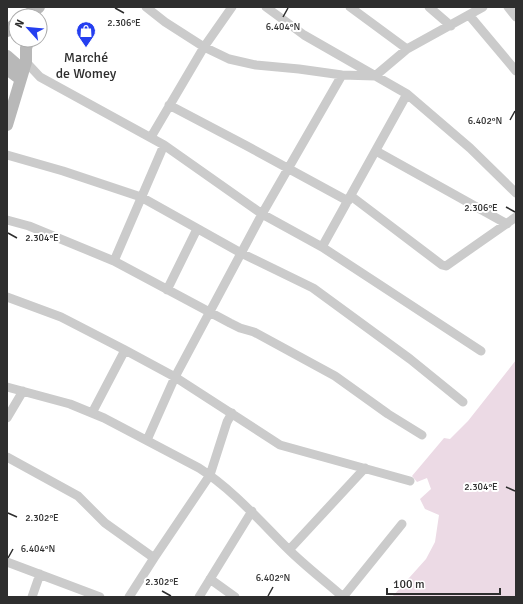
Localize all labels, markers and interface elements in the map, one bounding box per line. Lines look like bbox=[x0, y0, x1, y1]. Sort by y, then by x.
north arrow bbox=[8, 8, 48, 48]
text: N bbox=[12, 17, 27, 30]
text: 2.306°E bbox=[107, 17, 141, 29]
shop icon: Marché de Womey bbox=[75, 20, 97, 48]
text: 6.404°N bbox=[266, 21, 300, 33]
place label: Marché de Womey bbox=[56, 49, 117, 82]
text: 6.402°N bbox=[468, 115, 502, 127]
text: 2.306°E bbox=[464, 202, 498, 214]
text: 2.304°E bbox=[25, 232, 59, 244]
text: 2.304°E bbox=[464, 481, 498, 493]
text: 2.302°E bbox=[25, 512, 59, 524]
text: 6.404°N bbox=[21, 543, 55, 555]
scale bar bbox=[387, 570, 500, 596]
text: 6.402°N bbox=[256, 572, 290, 584]
text: 2.302°E bbox=[145, 576, 179, 588]
text: 100 m bbox=[393, 577, 425, 592]

